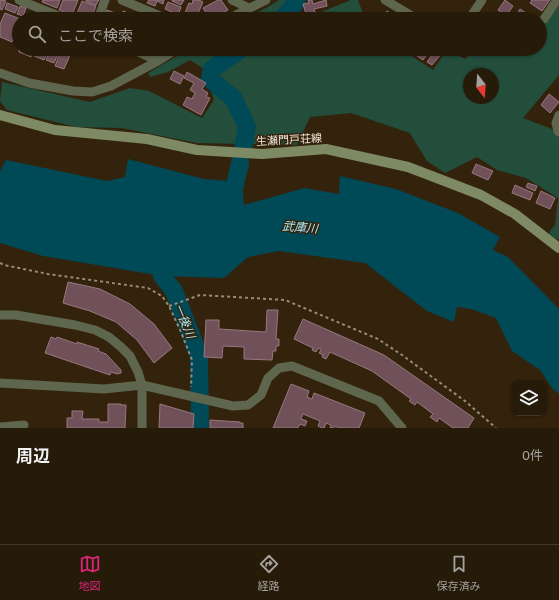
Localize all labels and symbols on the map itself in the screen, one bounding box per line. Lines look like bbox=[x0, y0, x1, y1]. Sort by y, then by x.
north arrow bbox=[463, 68, 499, 104]
street label: 生瀬門戸荘線 bbox=[256, 131, 322, 147]
water label: 武庫川 bbox=[281, 218, 321, 236]
water label: 一後川 bbox=[171, 301, 199, 342]

